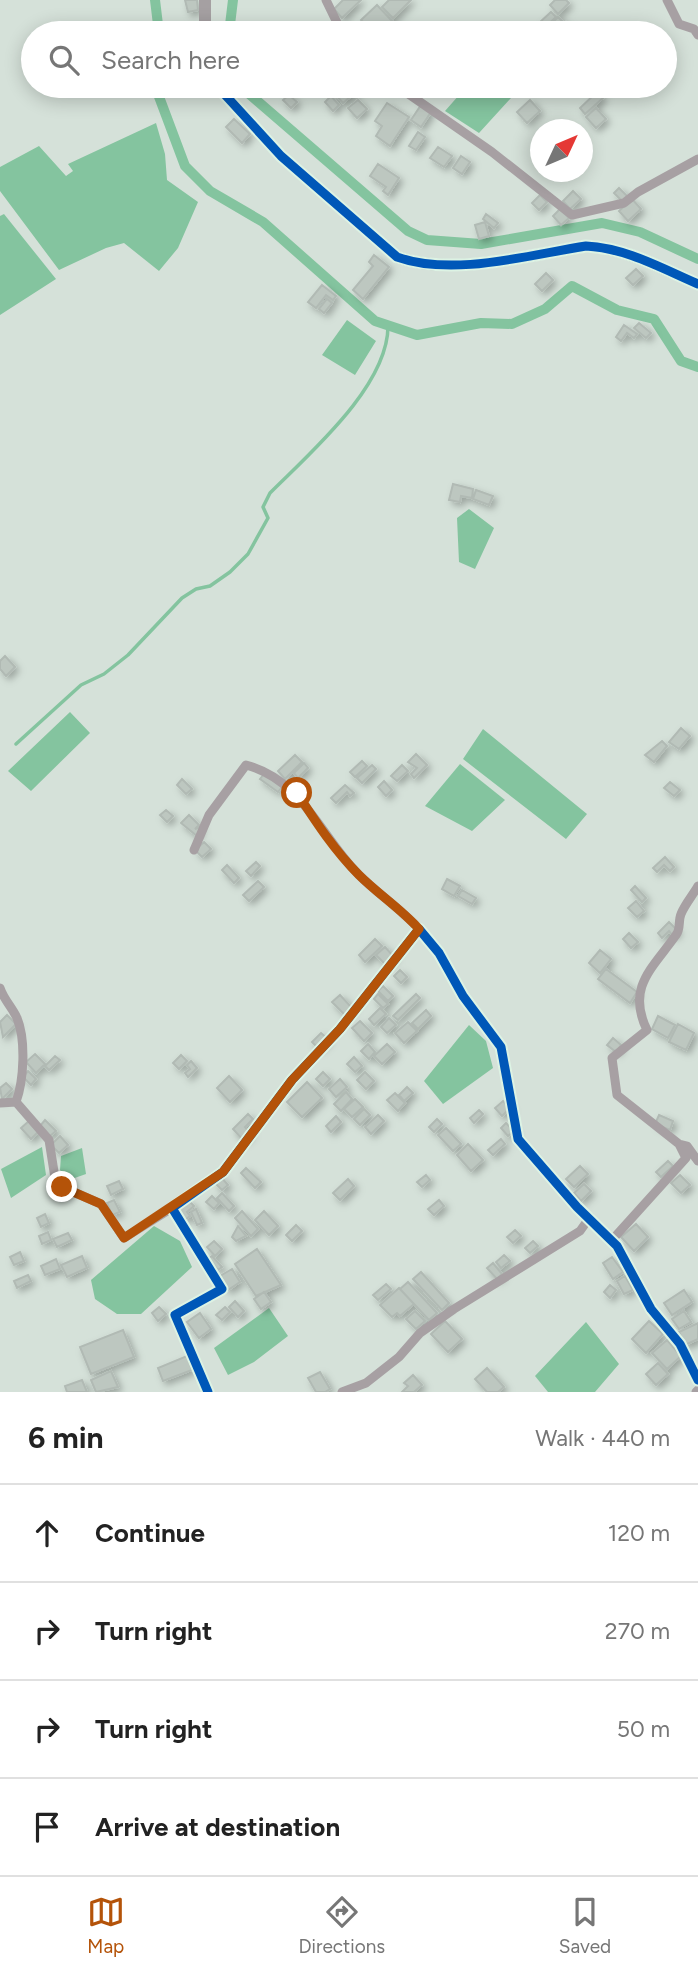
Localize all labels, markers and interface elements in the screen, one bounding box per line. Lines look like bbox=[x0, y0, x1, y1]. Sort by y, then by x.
search box bbox=[21, 21, 677, 98]
icon: search bbox=[45, 41, 83, 79]
text: Search here bbox=[101, 44, 240, 76]
north arrow bbox=[530, 119, 593, 182]
route start bbox=[281, 777, 312, 808]
route end bbox=[46, 1171, 77, 1202]
text: 6 min bbox=[28, 1419, 104, 1456]
text: Walk · 440 m bbox=[535, 1424, 670, 1452]
icon: ahead bbox=[28, 1514, 66, 1552]
text: Continue bbox=[95, 1517, 205, 1549]
text: 120 m bbox=[608, 1519, 670, 1547]
icon: right bbox=[28, 1612, 66, 1650]
text: Turn right bbox=[95, 1615, 212, 1647]
text: 270 m bbox=[605, 1617, 670, 1645]
icon: right bbox=[28, 1710, 66, 1748]
text: Turn right bbox=[95, 1713, 212, 1745]
text: 50 m bbox=[617, 1715, 670, 1743]
icon: arrive bbox=[28, 1808, 66, 1846]
text: Arrive at destination bbox=[95, 1811, 340, 1843]
tab: Map bbox=[87, 1893, 125, 1958]
tab: Directions bbox=[298, 1893, 385, 1958]
tab: Saved bbox=[559, 1893, 611, 1958]

